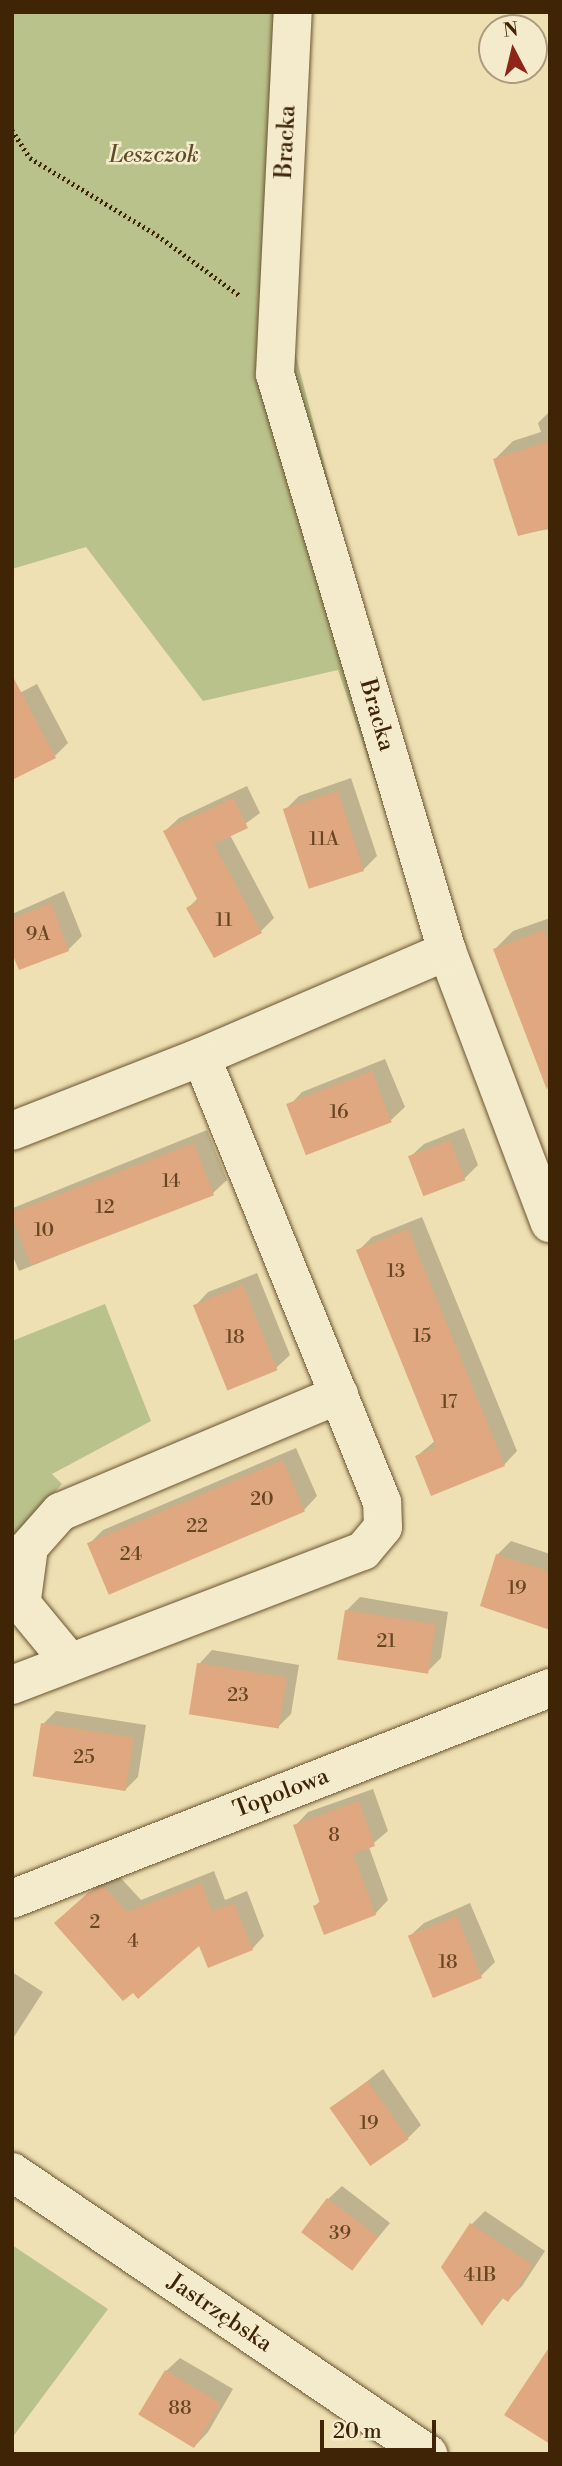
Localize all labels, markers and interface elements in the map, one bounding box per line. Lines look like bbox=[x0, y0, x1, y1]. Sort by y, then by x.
north arrow bbox=[478, 14, 548, 84]
text: N bbox=[502, 17, 520, 43]
street label: Bracka bbox=[270, 105, 302, 179]
park label: Leszczok bbox=[109, 141, 199, 169]
street label: Bracka bbox=[354, 676, 400, 754]
house number: 11A bbox=[309, 829, 339, 851]
house number: 11 bbox=[216, 910, 232, 932]
house number: 9A bbox=[26, 924, 50, 946]
house number: 16 bbox=[329, 1102, 349, 1124]
house number: 14 bbox=[162, 1171, 180, 1193]
house number: 12 bbox=[95, 1197, 115, 1219]
house number: 10 bbox=[34, 1220, 54, 1242]
house number: 13 bbox=[387, 1261, 405, 1283]
house number: 15 bbox=[413, 1326, 431, 1348]
house number: 18 bbox=[225, 1327, 245, 1349]
house number: 17 bbox=[441, 1392, 457, 1414]
house number: 20 bbox=[250, 1489, 274, 1511]
house number: 22 bbox=[186, 1516, 208, 1538]
house number: 24 bbox=[120, 1544, 142, 1566]
house number: 19 bbox=[507, 1578, 527, 1600]
house number: 21 bbox=[376, 1631, 396, 1653]
house number: 23 bbox=[227, 1685, 249, 1707]
house number: 25 bbox=[73, 1747, 95, 1769]
street label: Topolowa bbox=[229, 1762, 333, 1824]
house number: 8 bbox=[328, 1825, 340, 1847]
house number: 2 bbox=[90, 1912, 100, 1934]
house number: 4 bbox=[127, 1931, 139, 1953]
house number: 18 bbox=[438, 1952, 458, 1974]
house number: 19 bbox=[359, 2113, 379, 2135]
house number: 39 bbox=[329, 2223, 351, 2245]
house number: 41B bbox=[464, 2265, 496, 2287]
street label: Jastrzębska bbox=[163, 2268, 277, 2358]
house number: 88 bbox=[168, 2398, 192, 2420]
scale bar bbox=[324, 2406, 440, 2450]
text: 20 m bbox=[333, 2419, 382, 2445]

